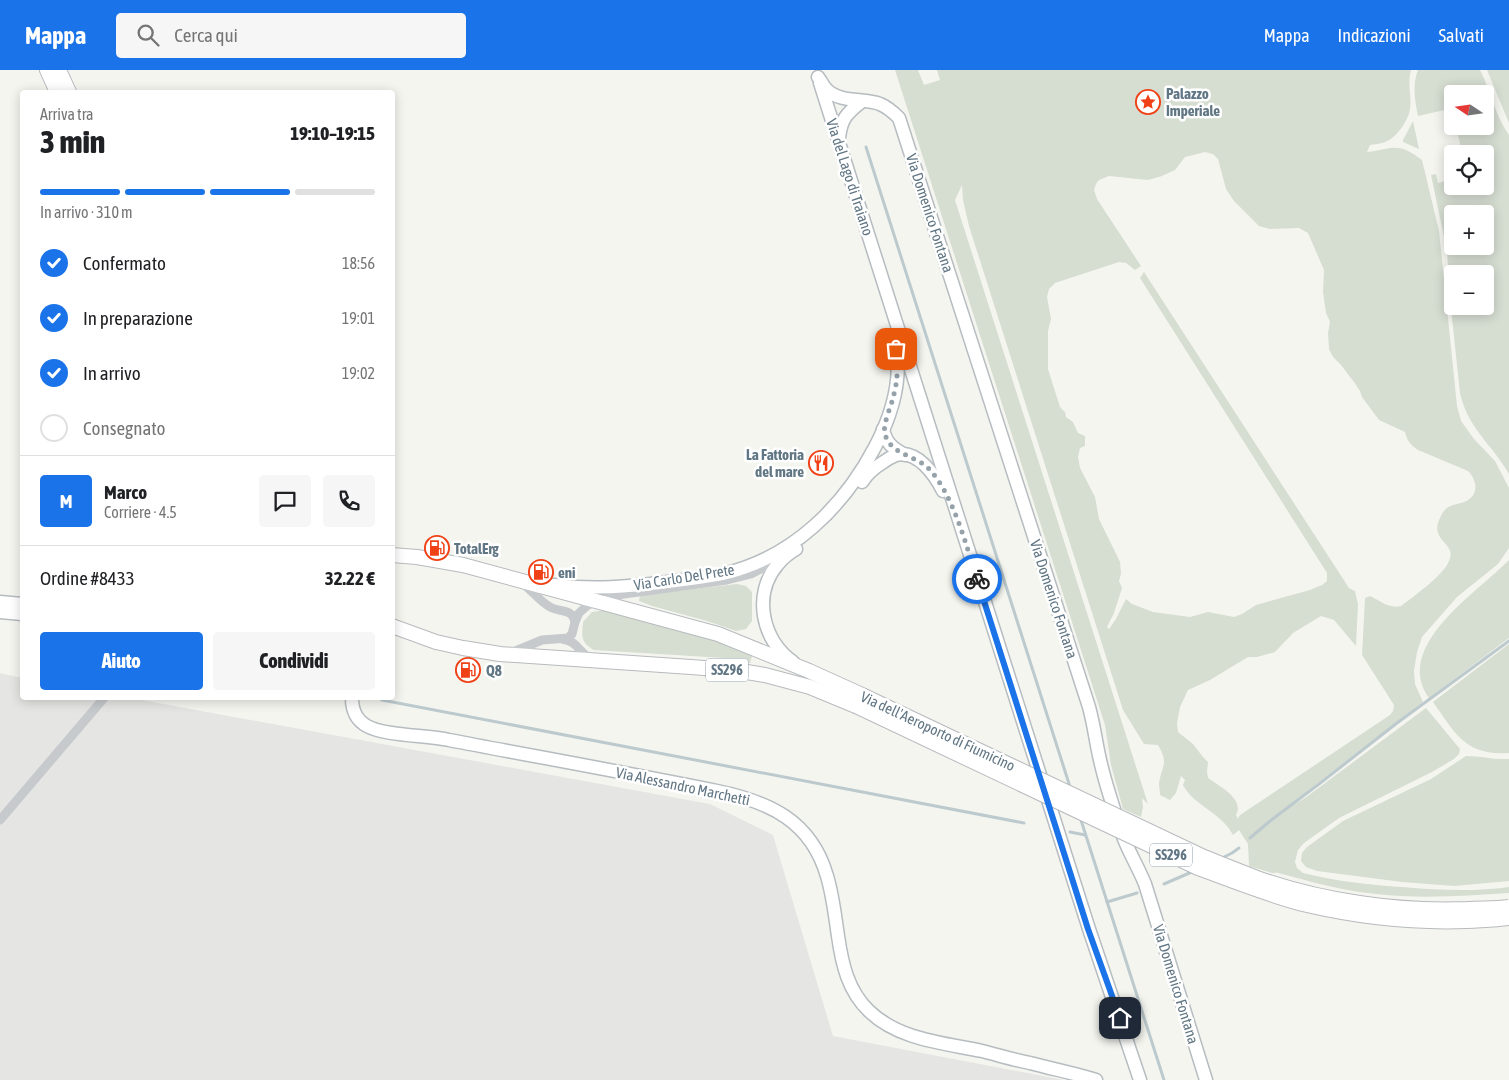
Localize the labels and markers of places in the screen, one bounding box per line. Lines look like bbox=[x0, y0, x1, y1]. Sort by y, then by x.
place label: Palazzo Imperiale bbox=[1166, 85, 1220, 119]
place icon: Palazzo Imperiale bbox=[1135, 89, 1161, 115]
pin bbox=[875, 328, 917, 370]
place label: La Fattoria del mare bbox=[746, 446, 804, 480]
restaurant icon: La Fattoria del mare bbox=[808, 450, 834, 476]
fuel station icon: TotalErg bbox=[424, 535, 450, 561]
place label: TotalErg bbox=[454, 540, 499, 557]
fuel station icon: eni bbox=[528, 559, 554, 585]
place label: eni bbox=[558, 564, 576, 581]
fuel station icon: Q8 bbox=[455, 657, 481, 683]
place label: Q8 bbox=[486, 662, 502, 679]
pin bbox=[1099, 997, 1141, 1039]

